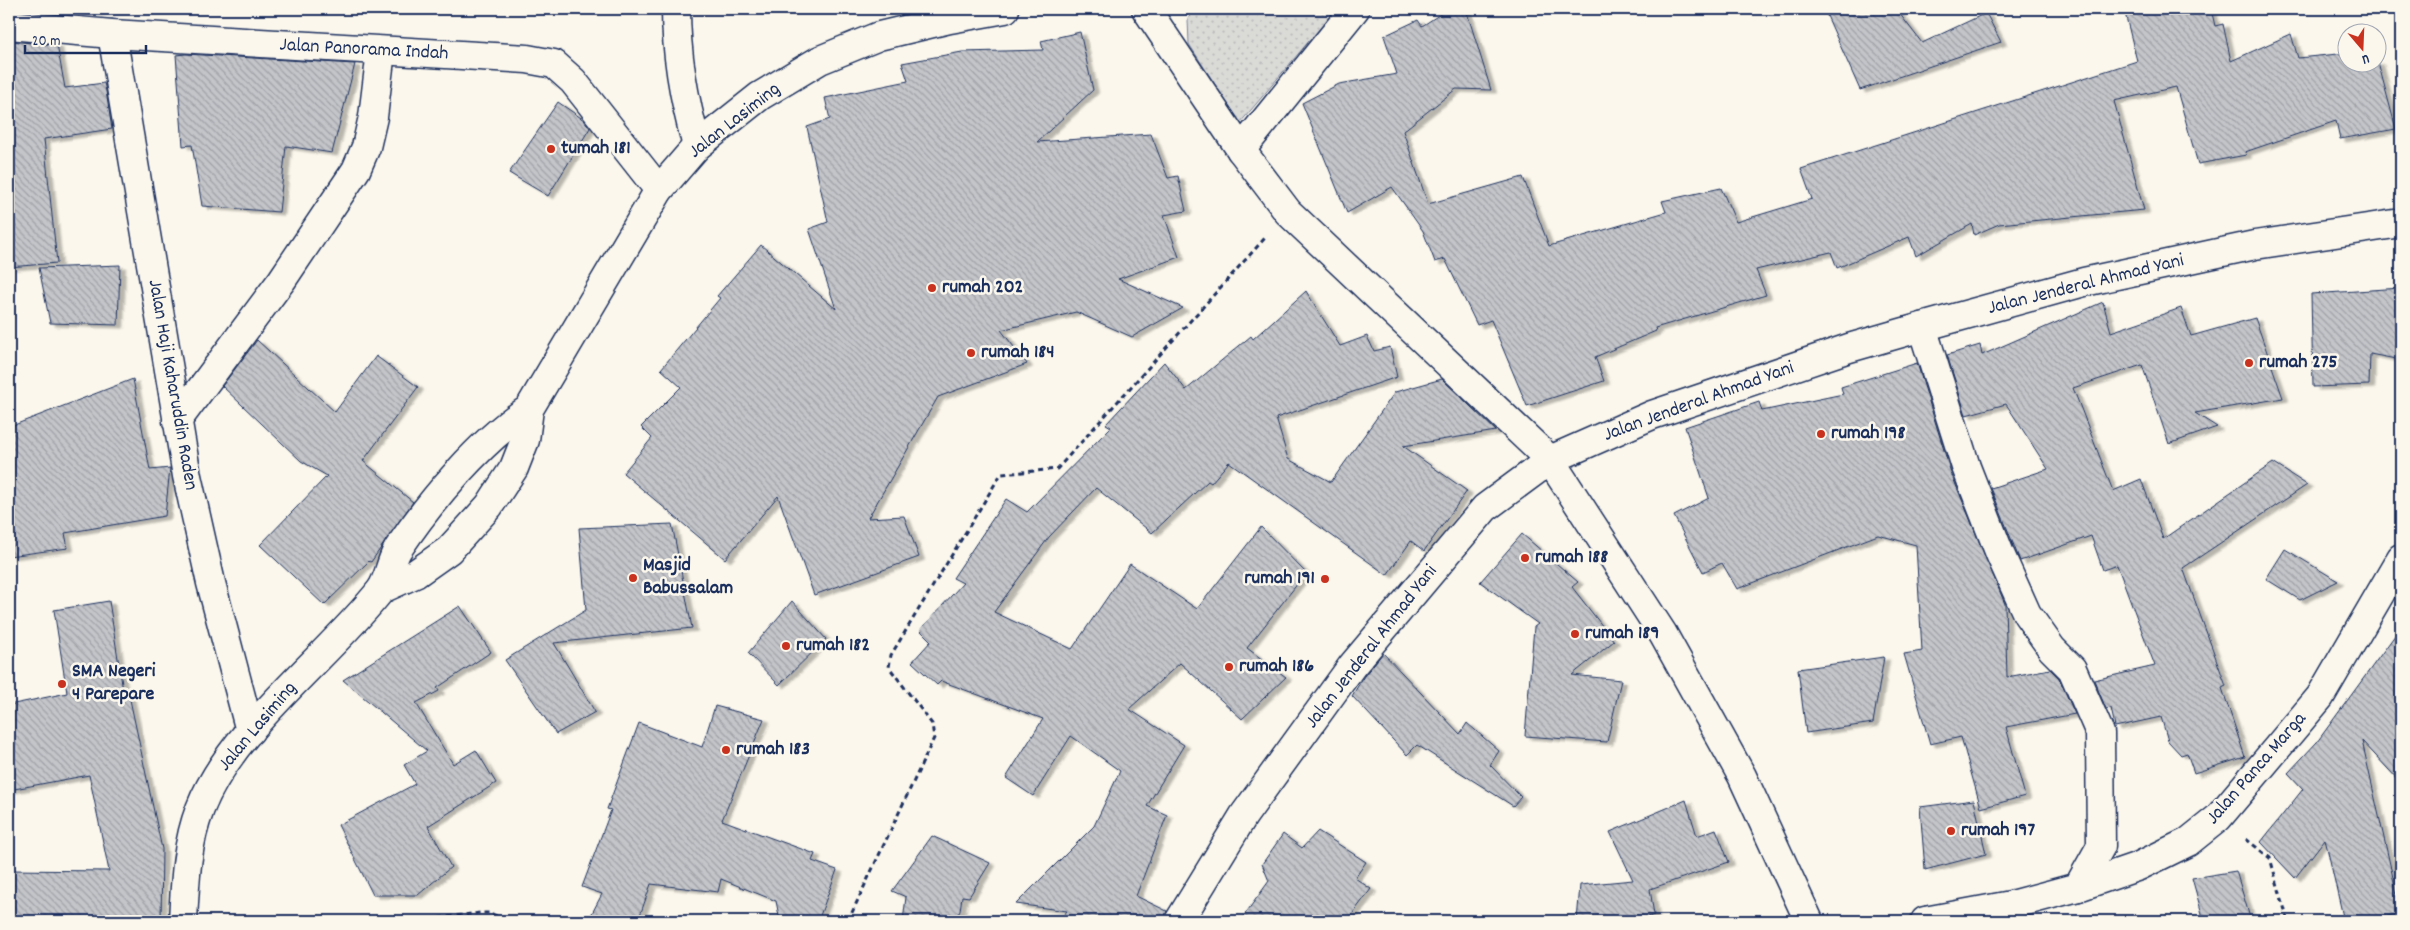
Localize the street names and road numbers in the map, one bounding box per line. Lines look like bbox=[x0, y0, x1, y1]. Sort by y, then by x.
street label: Jalan Panorama Indah bbox=[279, 32, 449, 68]
street label: Jalan Lasiming bbox=[683, 76, 787, 166]
street label: Jalan Jenderal Ahmad Yani bbox=[1985, 247, 2187, 323]
street label: Jalan Haji Kaharuddin Raden bbox=[140, 277, 204, 493]
street label: Jalan Jenderal Ahmad Yani bbox=[1600, 354, 1799, 450]
street label: Jalan Jenderal Ahmad Yani bbox=[1299, 559, 1445, 735]
street label: Jalan Lasiming bbox=[212, 676, 304, 778]
street label: Jalan Panca Marga bbox=[2200, 706, 2314, 831]

